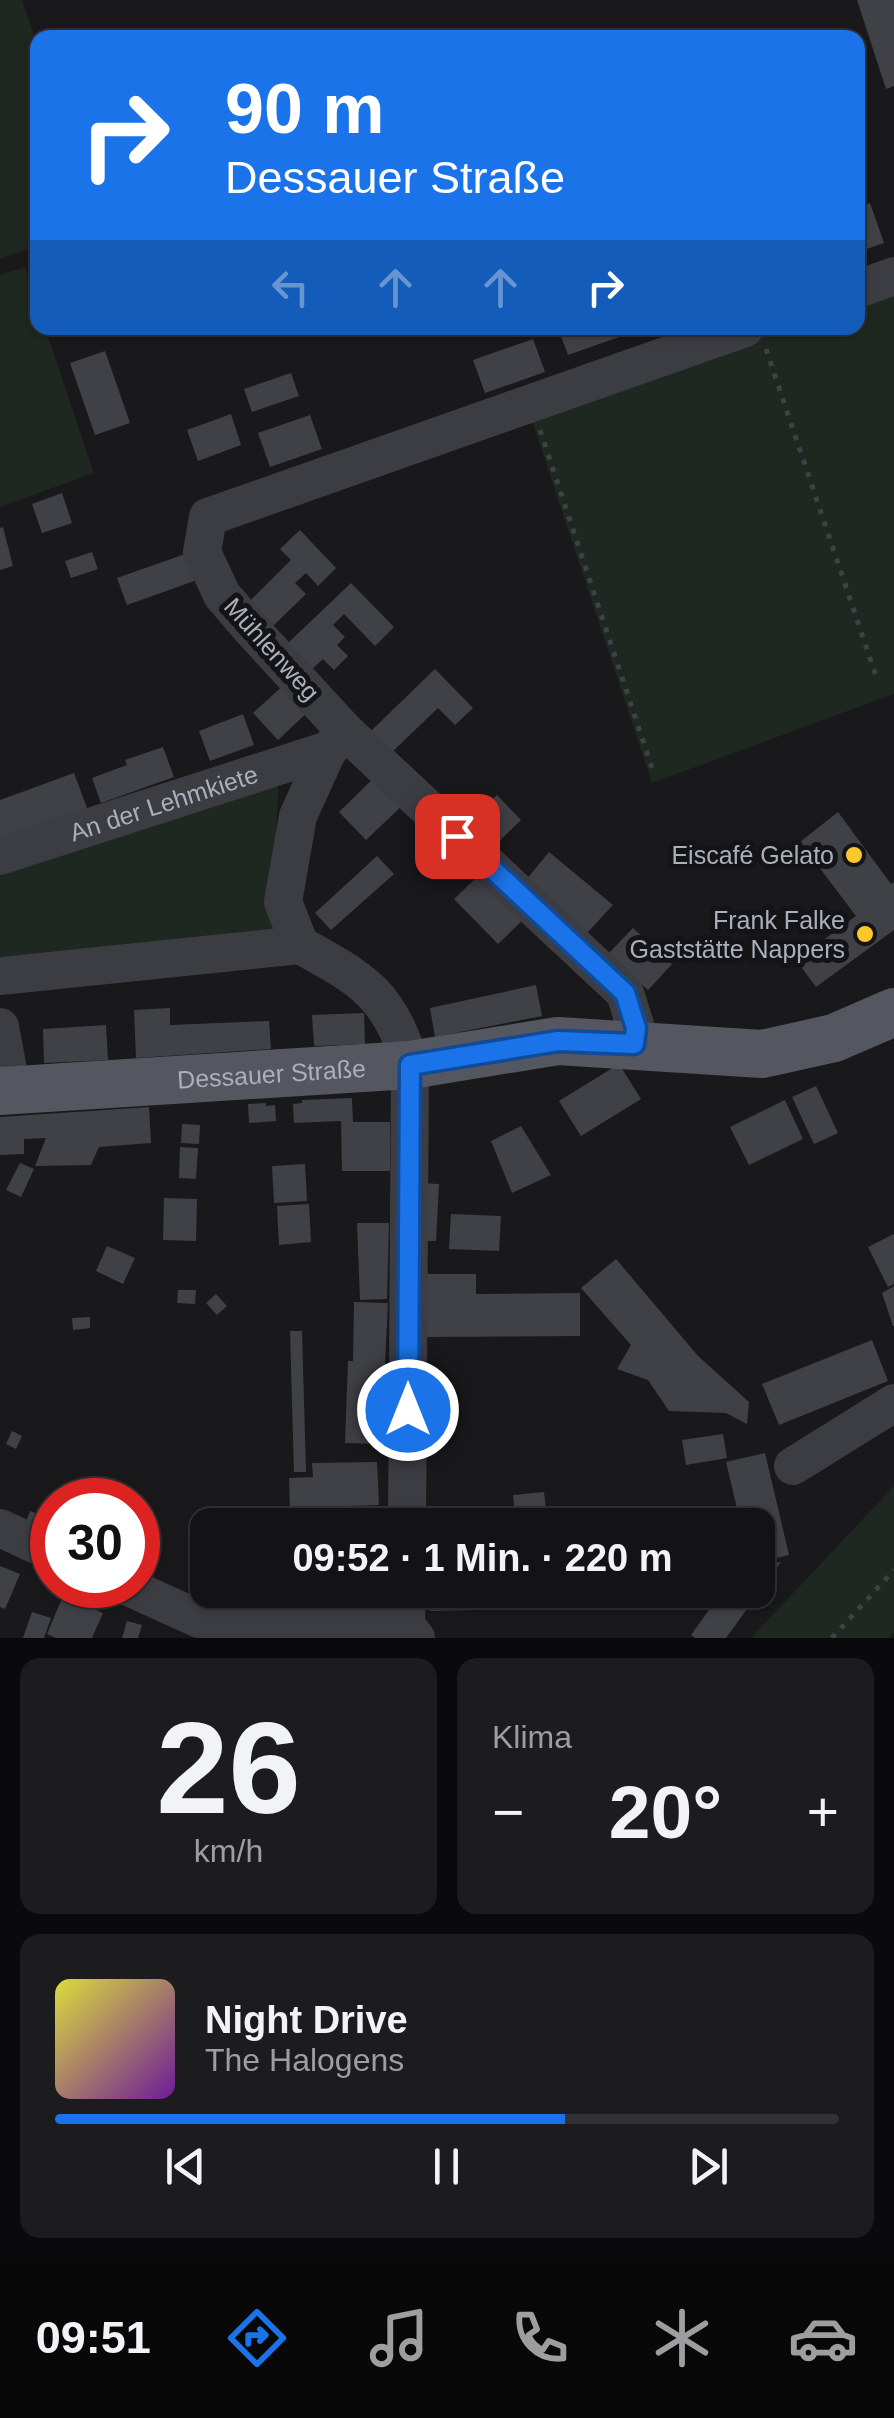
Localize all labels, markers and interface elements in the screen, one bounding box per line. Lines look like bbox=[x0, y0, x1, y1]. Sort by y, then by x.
icon: right bbox=[60, 70, 190, 200]
text: 90 m bbox=[225, 70, 385, 148]
text: Dessauer Straße bbox=[225, 152, 565, 203]
icon: left bbox=[263, 260, 318, 315]
icon: ahead bbox=[368, 260, 423, 315]
icon: ahead bbox=[473, 260, 528, 315]
icon: right bbox=[578, 260, 633, 315]
street label: Mühlenweg bbox=[219, 592, 325, 706]
street label: An der Lehmkiete bbox=[66, 760, 261, 847]
pin bbox=[415, 794, 500, 879]
icon: arrive bbox=[430, 809, 485, 864]
place label: Eiscafé Gelato bbox=[671, 841, 834, 869]
marker: Eiscafé Gelato bbox=[843, 844, 865, 866]
place label: Frank Falke Gaststätte Nappers bbox=[630, 906, 845, 963]
marker: Frank Falke Gaststätte Nappers bbox=[854, 923, 876, 945]
street label: Dessauer Straße bbox=[176, 1054, 367, 1094]
position arrow bbox=[356, 1358, 460, 1462]
speed limit sign: 30 bbox=[30, 1478, 160, 1608]
text: 09:52 · 1 Min. · 220 m bbox=[292, 1537, 673, 1579]
text: 26 bbox=[156, 1695, 301, 1841]
text: Klima bbox=[492, 1719, 572, 1755]
text: 20° bbox=[609, 1770, 722, 1854]
text: − bbox=[492, 1781, 524, 1843]
text: + bbox=[807, 1781, 839, 1843]
text: km/h bbox=[194, 1833, 263, 1869]
text: Night Drive bbox=[205, 1999, 408, 2041]
text: The Halogens bbox=[205, 2042, 404, 2078]
icon: previous bbox=[158, 2139, 213, 2194]
icon: pause bbox=[419, 2139, 474, 2194]
icon: next bbox=[681, 2139, 736, 2194]
icon: directions bbox=[222, 2303, 292, 2373]
icon: music bbox=[364, 2303, 434, 2373]
icon: phone bbox=[505, 2303, 575, 2373]
icon: climate bbox=[647, 2303, 717, 2373]
icon: car bbox=[788, 2303, 858, 2373]
text: 09:51 bbox=[36, 2312, 151, 2363]

